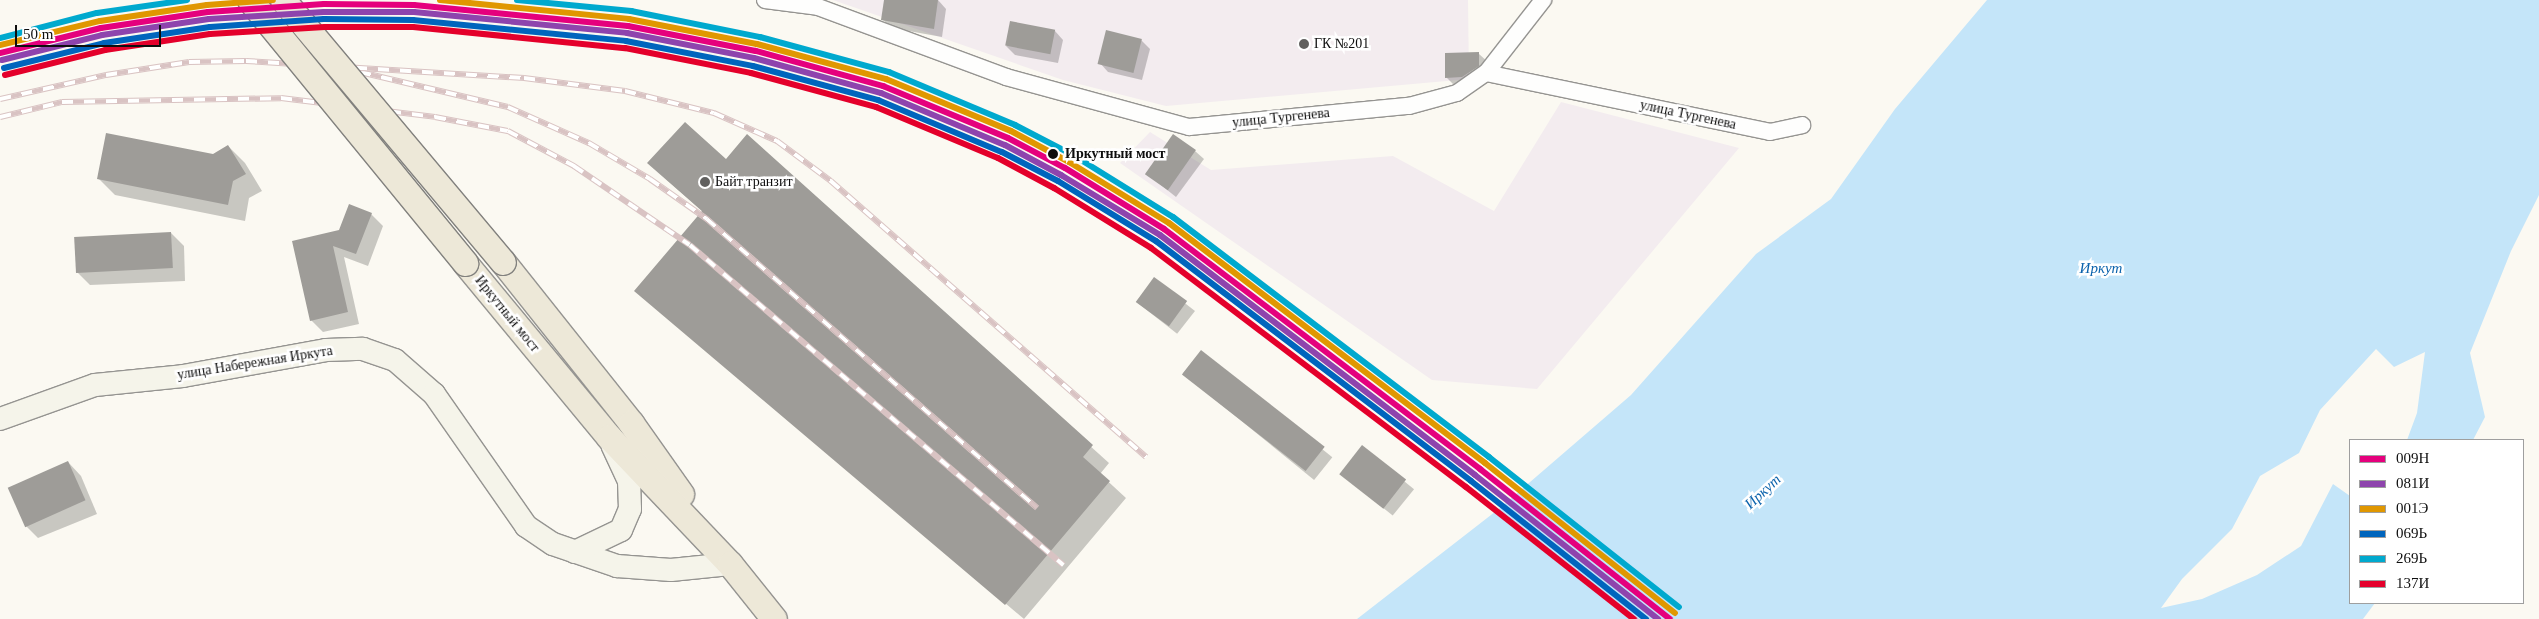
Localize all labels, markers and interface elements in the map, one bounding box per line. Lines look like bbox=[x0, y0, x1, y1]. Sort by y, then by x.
scale bar bbox=[18, 15, 164, 47]
text: 50 m bbox=[23, 26, 53, 42]
place label: ГК №201 bbox=[1314, 36, 1369, 52]
marker: ГК №201 bbox=[1298, 38, 1310, 50]
street label: улица Тургенева bbox=[1638, 97, 1738, 133]
street label: улица Тургенева bbox=[1231, 105, 1331, 131]
marker: Иркутный мост bbox=[1045, 146, 1061, 162]
place label: Иркутный мост bbox=[1065, 146, 1165, 162]
place label: Байт транзит bbox=[715, 174, 792, 190]
marker: Байт транзит bbox=[699, 176, 711, 188]
water label: Иркут bbox=[2080, 260, 2122, 278]
street label: Иркутный мост bbox=[471, 272, 543, 356]
street label: улица Набережная Иркута bbox=[176, 342, 334, 384]
legend bbox=[2349, 439, 2524, 604]
text: 009Н bbox=[2396, 450, 2429, 466]
water label: Иркут bbox=[1741, 471, 1785, 513]
text: 081И bbox=[2396, 475, 2429, 491]
text: 001Э bbox=[2396, 500, 2428, 516]
text: 069Ь bbox=[2396, 525, 2427, 541]
text: 269Ь bbox=[2396, 550, 2427, 566]
text: 137И bbox=[2396, 575, 2429, 591]

